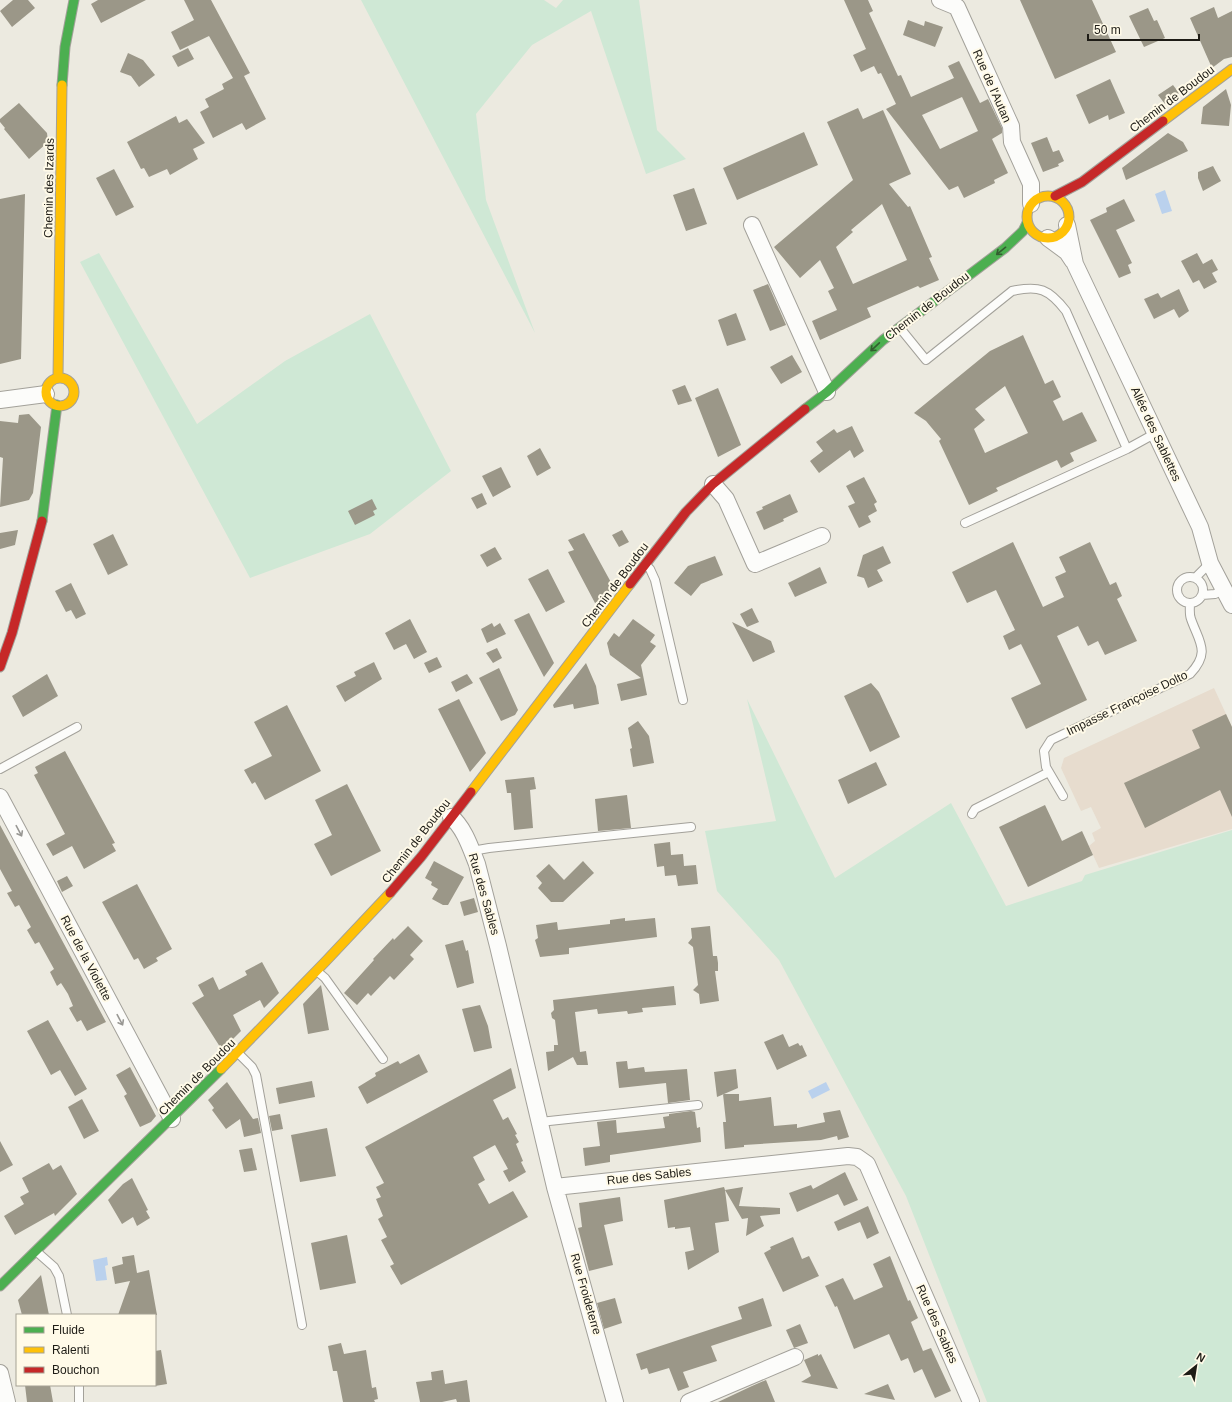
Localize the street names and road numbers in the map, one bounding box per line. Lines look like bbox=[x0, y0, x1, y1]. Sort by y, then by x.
street label: Rue de l'Autan bbox=[970, 47, 1014, 125]
street label: Chemin de Boudou bbox=[1127, 62, 1217, 136]
street label: Chemin des Izards bbox=[41, 138, 57, 238]
street label: Chemin de Boudou bbox=[882, 269, 972, 343]
street label: Allée des Sablettes bbox=[1128, 384, 1184, 484]
street label: Chemin de Boudou bbox=[578, 540, 652, 630]
street label: Impasse Françoise Dolto bbox=[1064, 667, 1190, 738]
street label: Chemin de Boudou bbox=[379, 796, 453, 886]
street label: Rue des Sables bbox=[466, 851, 502, 937]
street label: Rue de la Violette bbox=[58, 913, 115, 1003]
street label: Chemin de Boudou bbox=[156, 1036, 238, 1118]
street label: Rue des Sables bbox=[606, 1165, 692, 1187]
street label: Rue Froideterre bbox=[568, 1252, 604, 1337]
street label: Rue des Sables bbox=[913, 1282, 961, 1366]

